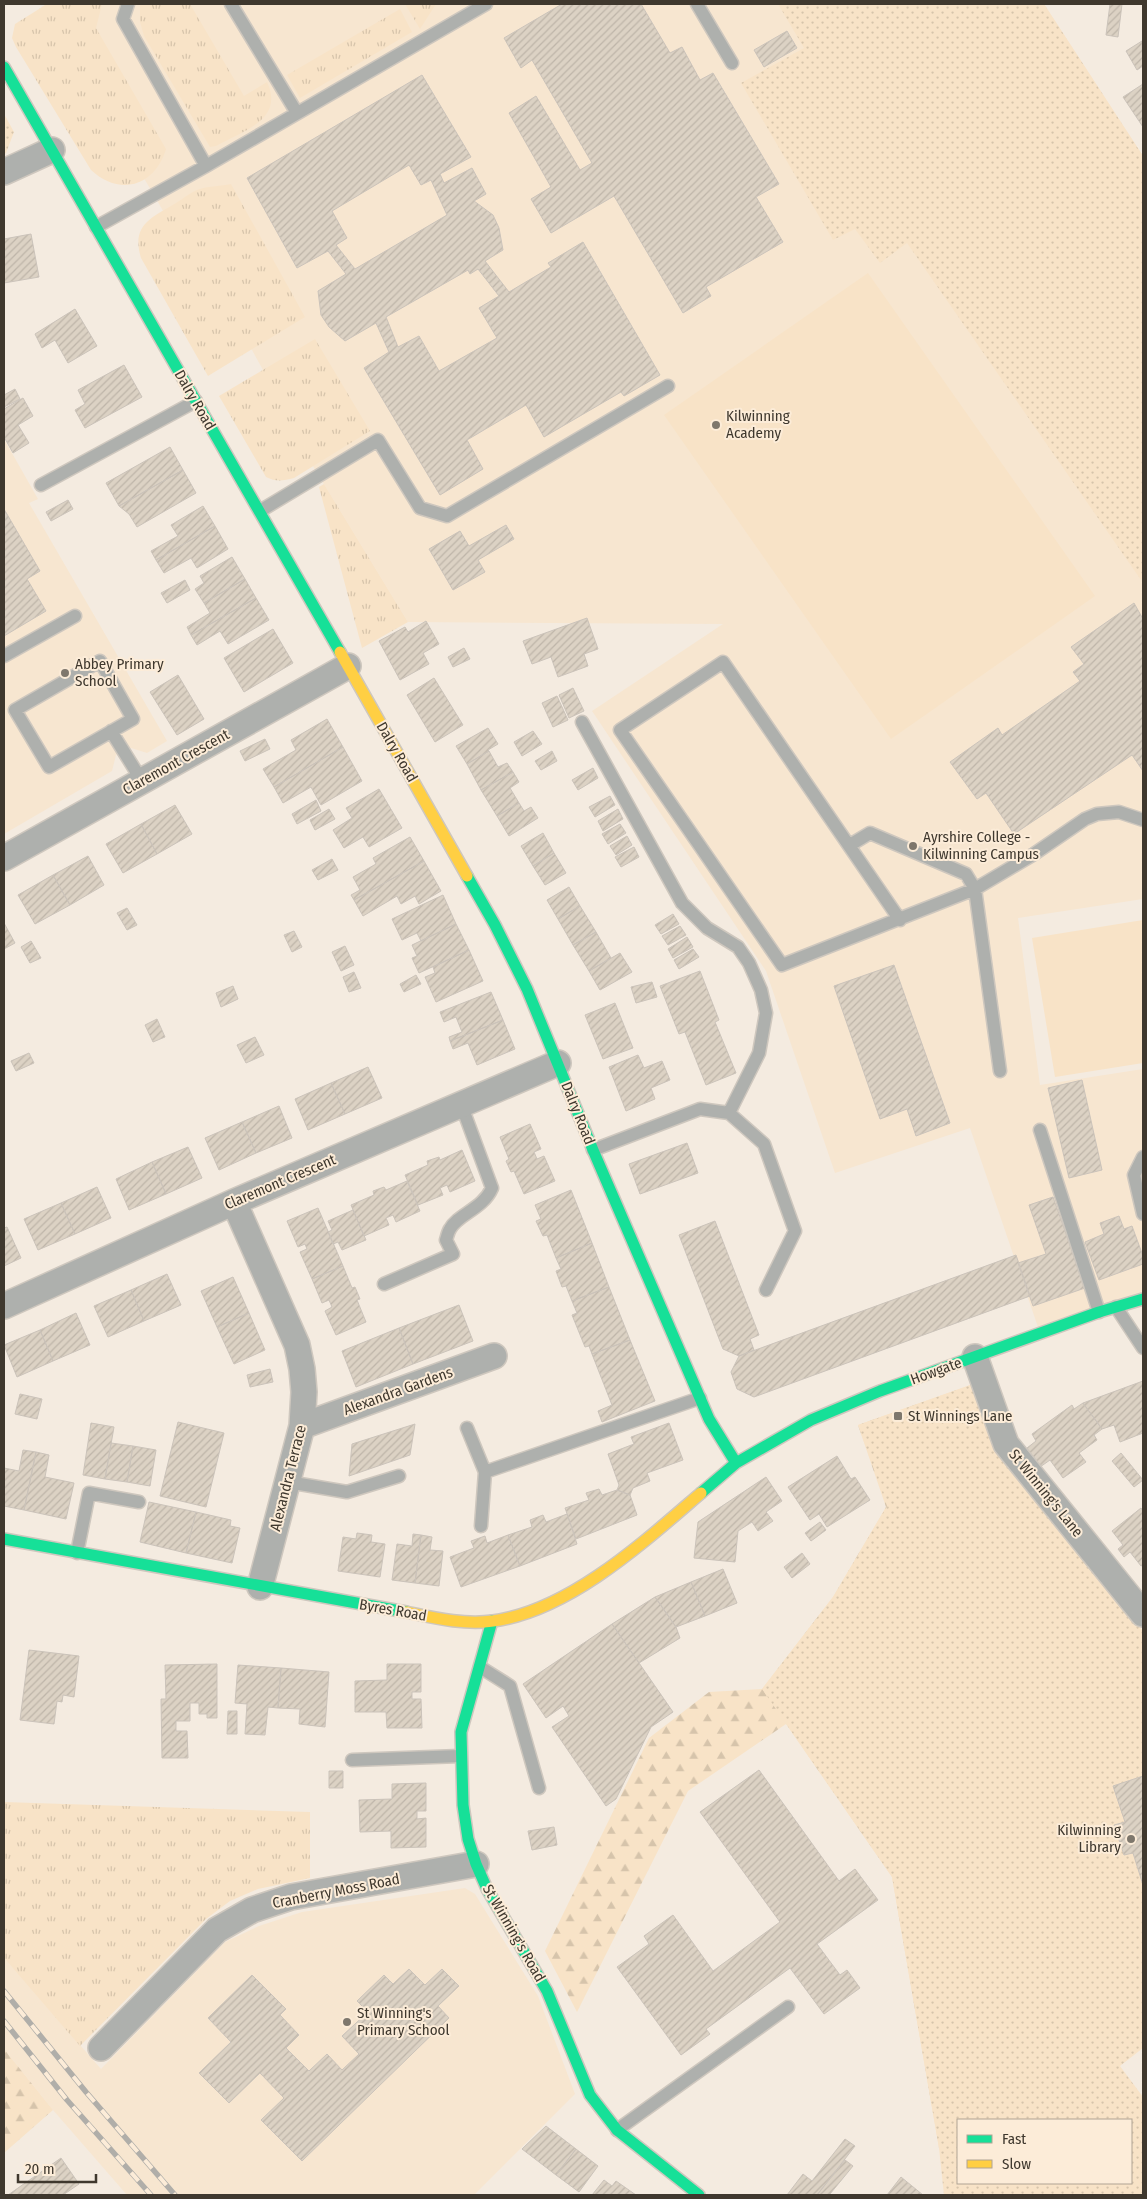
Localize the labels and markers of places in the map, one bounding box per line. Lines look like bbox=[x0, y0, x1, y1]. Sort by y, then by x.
place label: Kilwinning Academy bbox=[726, 407, 790, 442]
marker: Kilwinning Academy bbox=[710, 419, 722, 431]
place label: Abbey Primary School bbox=[75, 655, 164, 690]
marker: Abbey Primary School bbox=[59, 667, 71, 679]
place label: Ayrshire College - Kilwinning Campus bbox=[923, 828, 1039, 863]
marker: Ayrshire College - Kilwinning Campus bbox=[907, 840, 919, 852]
place label: St Winnings Lane bbox=[908, 1407, 1012, 1425]
marker: St Winnings Lane bbox=[892, 1410, 904, 1422]
place label: Kilwinning Library bbox=[1057, 1821, 1121, 1856]
marker: Kilwinning Library bbox=[1125, 1833, 1137, 1845]
place label: St Winning's Primary School bbox=[357, 2004, 449, 2039]
marker: St Winning's Primary School bbox=[341, 2016, 353, 2028]

